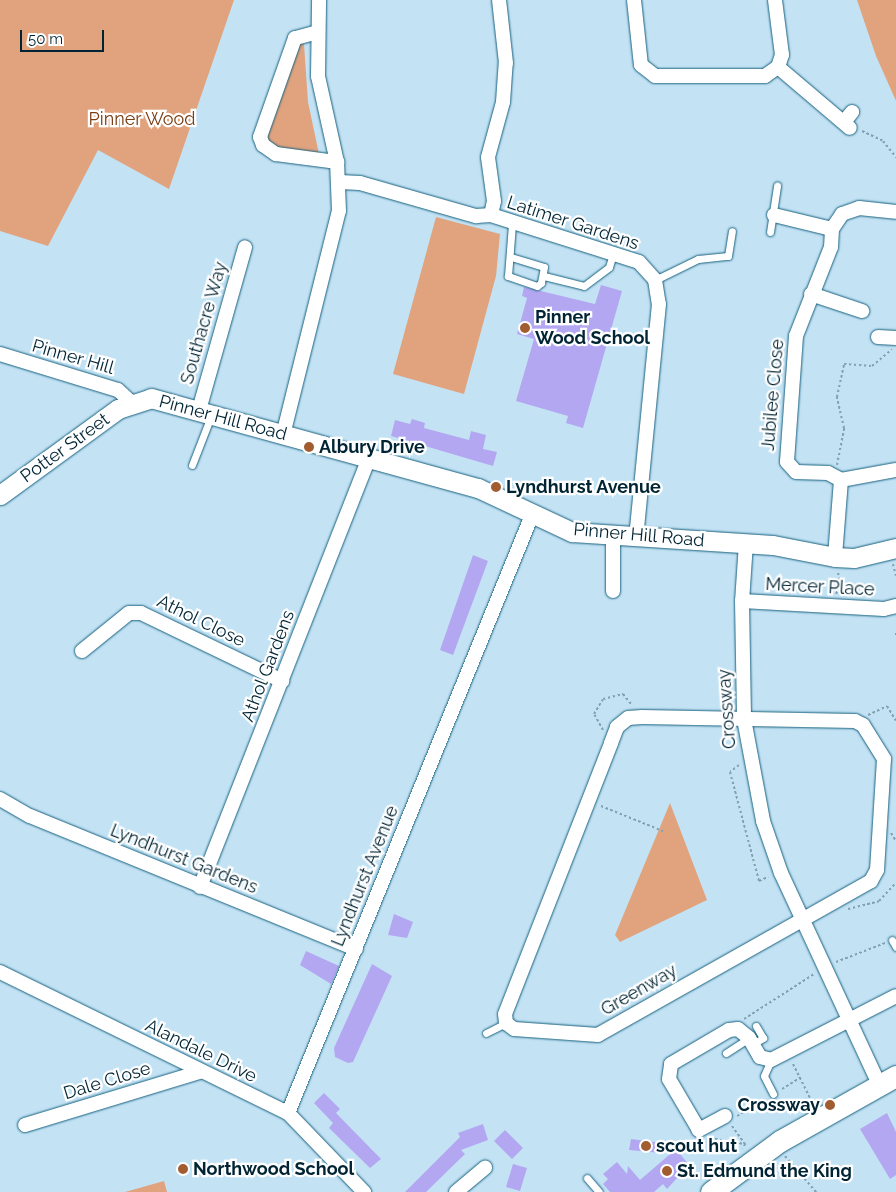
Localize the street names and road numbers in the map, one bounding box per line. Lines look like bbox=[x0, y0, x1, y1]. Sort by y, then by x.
street label: Latimer Gardens bbox=[504, 191, 642, 255]
street label: Southacre Way bbox=[176, 259, 232, 387]
street label: Pinner Hill bbox=[29, 335, 117, 379]
street label: Jubilee Close bbox=[757, 338, 789, 452]
street label: Pinner Hill Road bbox=[156, 390, 290, 446]
street label: Potter Street bbox=[16, 408, 114, 488]
street label: Pinner Hill Road bbox=[572, 518, 706, 552]
street label: Mercer Place bbox=[765, 573, 875, 601]
street label: Athol Close bbox=[153, 590, 249, 652]
street label: Athol Gardens bbox=[237, 607, 299, 725]
street label: Crossway bbox=[713, 668, 741, 750]
street label: Lyndhurst Avenue bbox=[327, 802, 403, 950]
street label: Lyndhurst Gardens bbox=[107, 820, 261, 898]
street label: Greenway bbox=[597, 960, 681, 1020]
street label: Alandale Drive bbox=[142, 1015, 260, 1087]
street label: Dale Close bbox=[61, 1058, 153, 1104]

